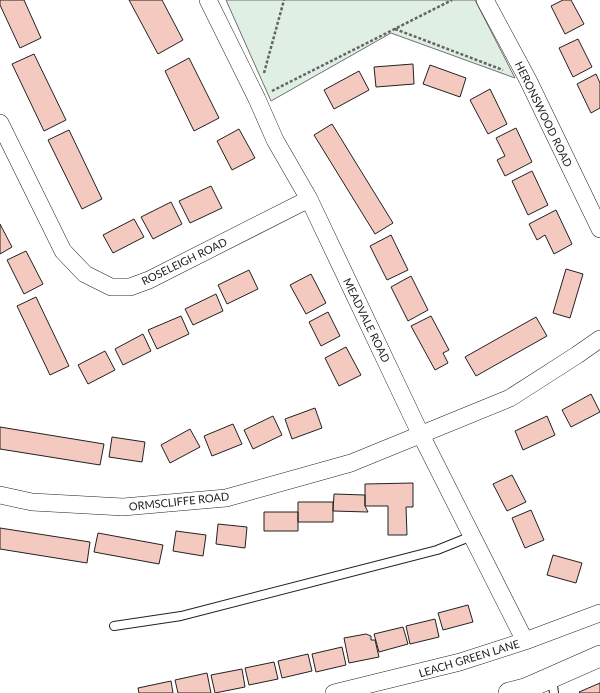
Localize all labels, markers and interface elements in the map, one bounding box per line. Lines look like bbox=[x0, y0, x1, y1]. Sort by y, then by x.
street label: HERONSWOOD ROAD bbox=[513, 59, 575, 169]
street label: ROSELEIGH ROAD bbox=[139, 235, 229, 287]
street label: MEADVALE ROAD bbox=[341, 276, 393, 364]
street label: ORMSCLIFFE ROAD bbox=[128, 489, 230, 513]
street label: LEACH GREEN LANE bbox=[417, 637, 521, 679]

